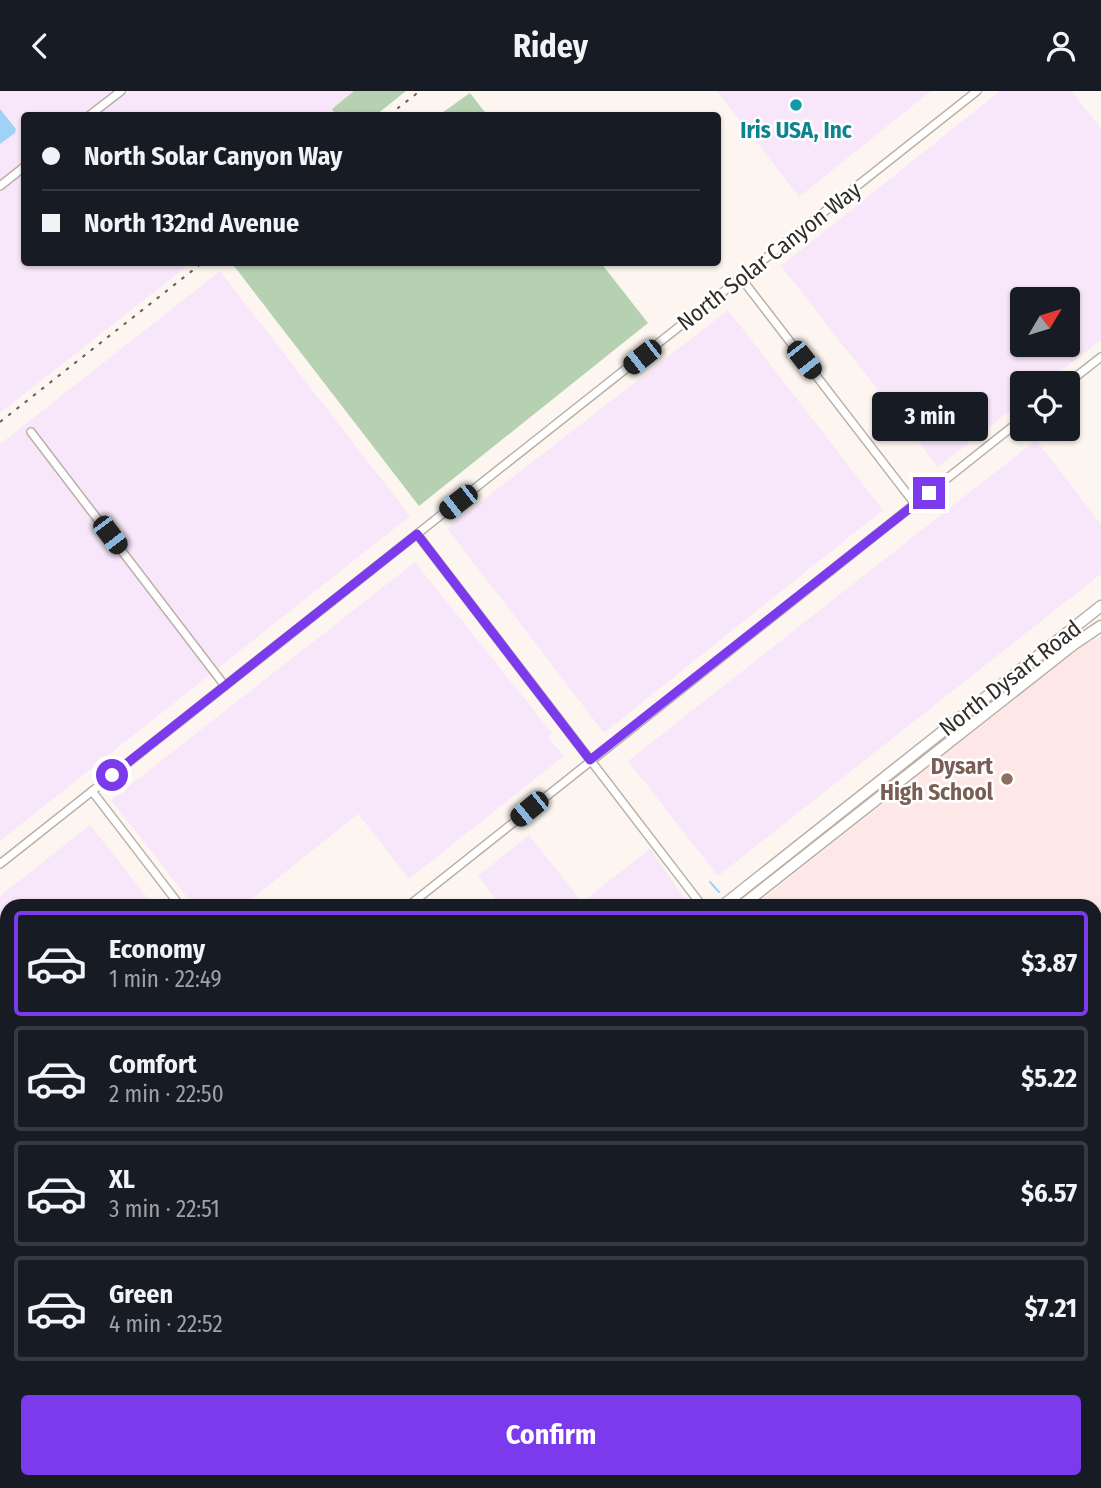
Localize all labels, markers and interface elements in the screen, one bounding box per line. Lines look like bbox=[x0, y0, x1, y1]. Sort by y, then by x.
icon: back bbox=[21, 27, 59, 65]
text: Ridey bbox=[513, 27, 588, 65]
icon: person bbox=[1042, 27, 1080, 65]
marker: Iris USA, Inc bbox=[788, 97, 804, 113]
place label: Iris USA, Inc bbox=[740, 116, 852, 144]
text: North Solar Canyon Way bbox=[84, 141, 342, 172]
street label: North Solar Canyon Way bbox=[672, 175, 867, 336]
text: North 132nd Avenue bbox=[84, 208, 299, 239]
north arrow bbox=[1010, 287, 1080, 357]
map controls bbox=[1010, 287, 1080, 441]
car bbox=[619, 336, 666, 378]
car bbox=[783, 337, 826, 383]
button: locate bbox=[1010, 371, 1080, 441]
callout: 3 min bbox=[871, 391, 987, 441]
text: 3 min bbox=[904, 402, 956, 430]
route end bbox=[913, 477, 945, 509]
car bbox=[435, 481, 482, 523]
car bbox=[89, 512, 132, 558]
street label: North Dysart Road bbox=[934, 614, 1086, 742]
place label: Dysart High School bbox=[880, 752, 994, 806]
route start bbox=[96, 759, 128, 791]
marker: Dysart High School bbox=[999, 771, 1015, 787]
car bbox=[507, 788, 552, 830]
icon: car bbox=[25, 932, 88, 995]
text: Economy bbox=[109, 934, 205, 965]
text: $3.87 bbox=[1021, 948, 1077, 979]
text: 1 min · 22:49 bbox=[109, 965, 222, 993]
icon: car bbox=[25, 1047, 88, 1110]
text: Comfort bbox=[109, 1049, 197, 1080]
text: $5.22 bbox=[1021, 1063, 1077, 1094]
text: 2 min · 22:50 bbox=[109, 1080, 224, 1108]
icon: car bbox=[25, 1162, 88, 1225]
text: XL bbox=[109, 1164, 135, 1195]
text: $6.57 bbox=[1021, 1178, 1077, 1209]
text: 3 min · 22:51 bbox=[109, 1195, 220, 1223]
icon: car bbox=[25, 1277, 88, 1340]
text: Green bbox=[109, 1279, 173, 1310]
text: $7.21 bbox=[1025, 1293, 1077, 1324]
text: 4 min · 22:52 bbox=[109, 1310, 223, 1338]
button: Confirm bbox=[21, 1395, 1081, 1475]

